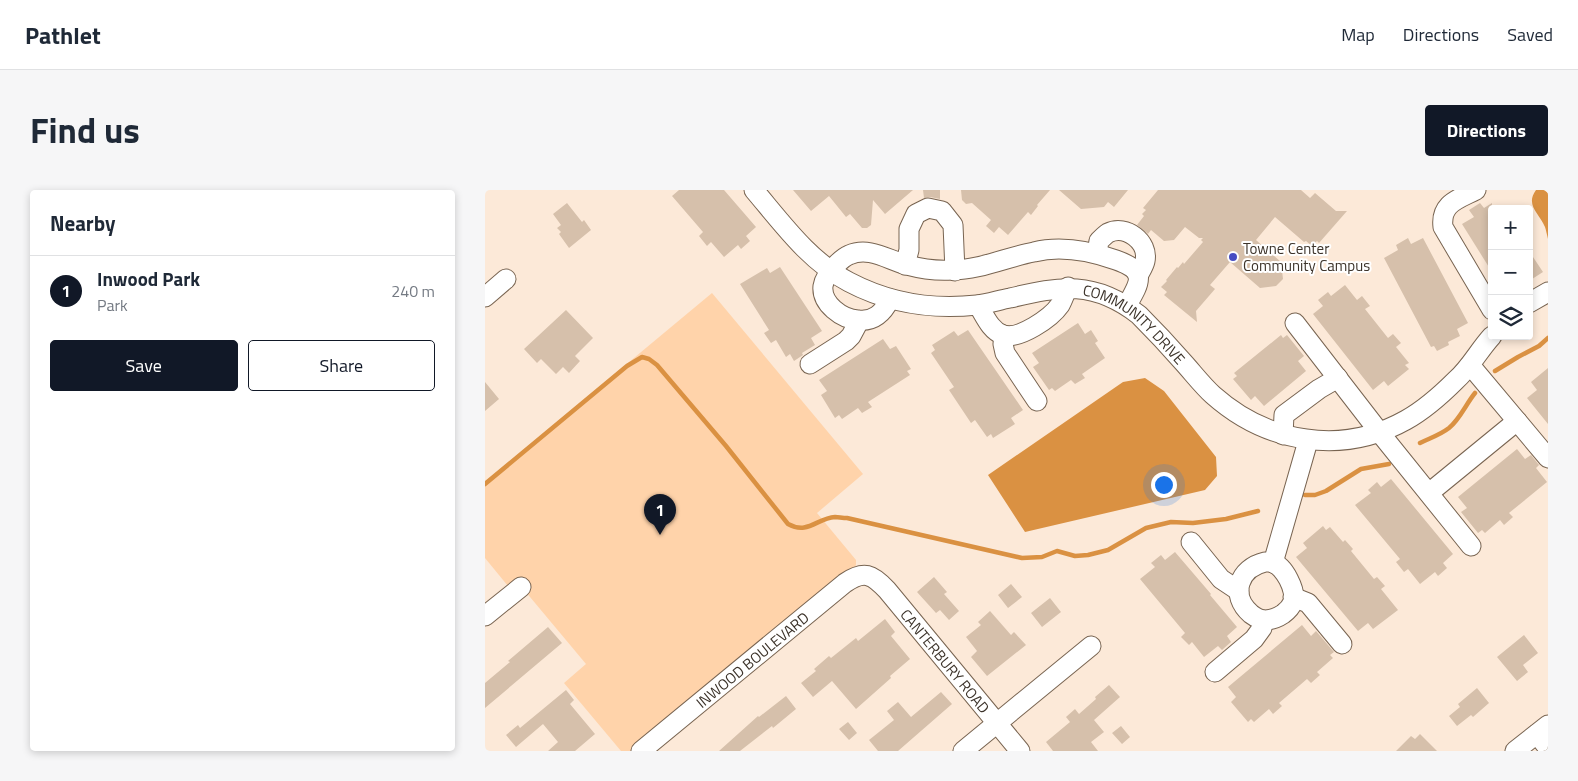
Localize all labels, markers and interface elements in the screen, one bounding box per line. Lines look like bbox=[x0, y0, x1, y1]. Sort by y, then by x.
text: Pathlet bbox=[25, 17, 101, 53]
text: Map bbox=[1341, 21, 1375, 48]
text: Directions bbox=[1403, 21, 1479, 48]
text: Saved bbox=[1507, 21, 1553, 48]
text: Find us bbox=[30, 103, 140, 157]
button: Directions bbox=[1425, 105, 1548, 156]
map controls bbox=[1488, 205, 1533, 340]
button: + bbox=[1488, 205, 1533, 250]
text: Nearby bbox=[50, 207, 115, 239]
place label: Towne Center Community Campus bbox=[1243, 237, 1370, 277]
button: − bbox=[1488, 250, 1533, 295]
marker: Towne Center Community Campus bbox=[1227, 251, 1239, 263]
text: Inwood Park bbox=[97, 264, 200, 293]
street label: COMMUNITY DRIVE bbox=[1081, 278, 1191, 369]
text: 1 bbox=[62, 279, 70, 303]
text: 240 m bbox=[391, 279, 435, 303]
text: Park bbox=[97, 293, 128, 317]
button: layers bbox=[1488, 295, 1533, 340]
button: Save bbox=[50, 340, 238, 391]
button: Share bbox=[248, 340, 435, 391]
your location bbox=[1151, 472, 1177, 498]
pin: 1 bbox=[644, 494, 676, 535]
street label: CANTERBURY ROAD bbox=[895, 604, 996, 718]
street label: INWOOD BOULEVARD bbox=[691, 606, 814, 713]

